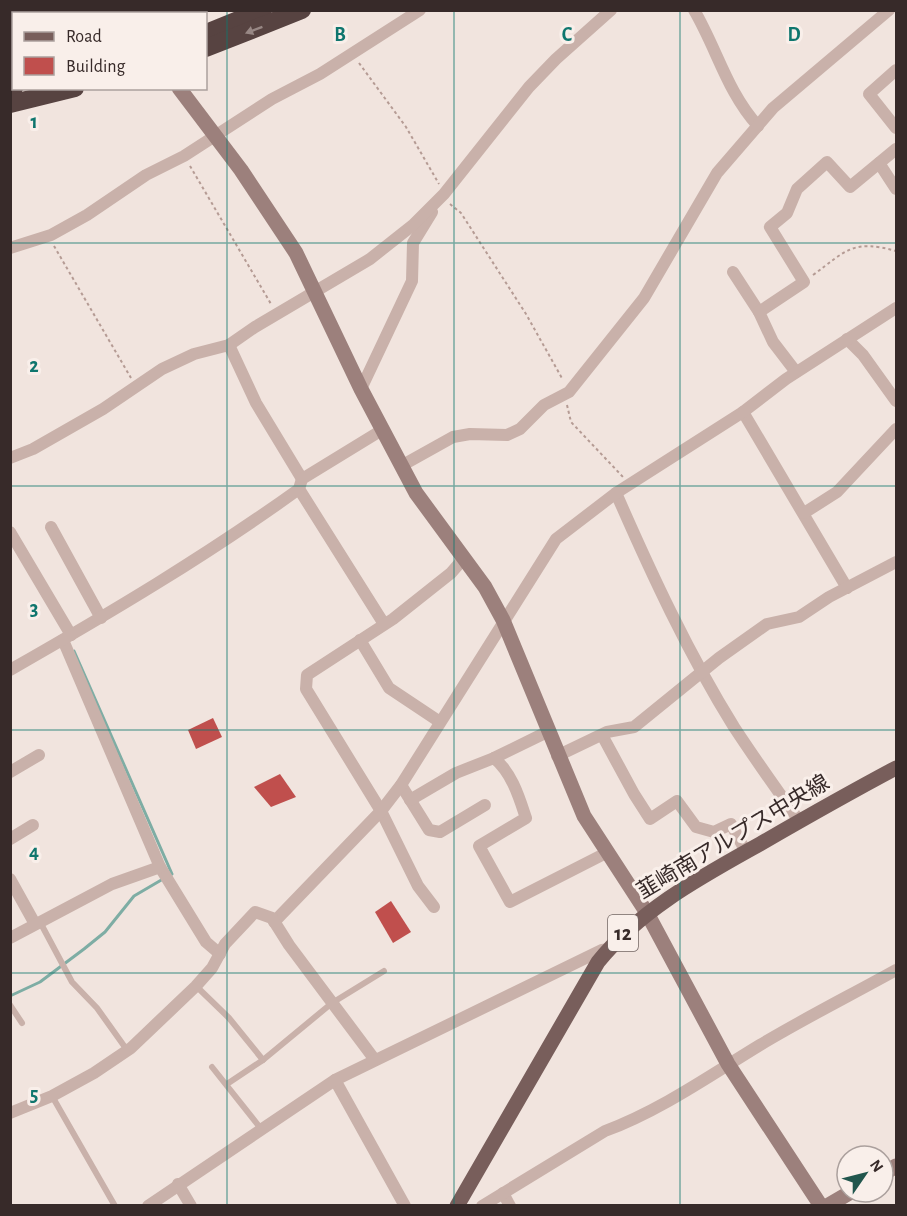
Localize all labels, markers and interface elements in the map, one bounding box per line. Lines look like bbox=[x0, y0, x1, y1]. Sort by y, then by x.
legend bbox=[12, 12, 207, 90]
text: B bbox=[334, 25, 346, 45]
text: C bbox=[562, 25, 573, 45]
text: D bbox=[787, 25, 801, 45]
one-way arrow bbox=[245, 26, 263, 35]
text: Road bbox=[66, 28, 102, 46]
text: Building bbox=[66, 58, 126, 76]
text: 1 bbox=[30, 112, 38, 132]
text: 2 bbox=[29, 356, 39, 376]
text: 3 bbox=[30, 599, 38, 619]
street label: 韮崎南アルプス中央線 bbox=[633, 770, 833, 903]
text: 4 bbox=[29, 842, 39, 862]
road number: 12 bbox=[608, 915, 638, 951]
text: 5 bbox=[30, 1085, 38, 1105]
north arrow bbox=[835, 1144, 895, 1204]
text: N bbox=[867, 1157, 886, 1175]

